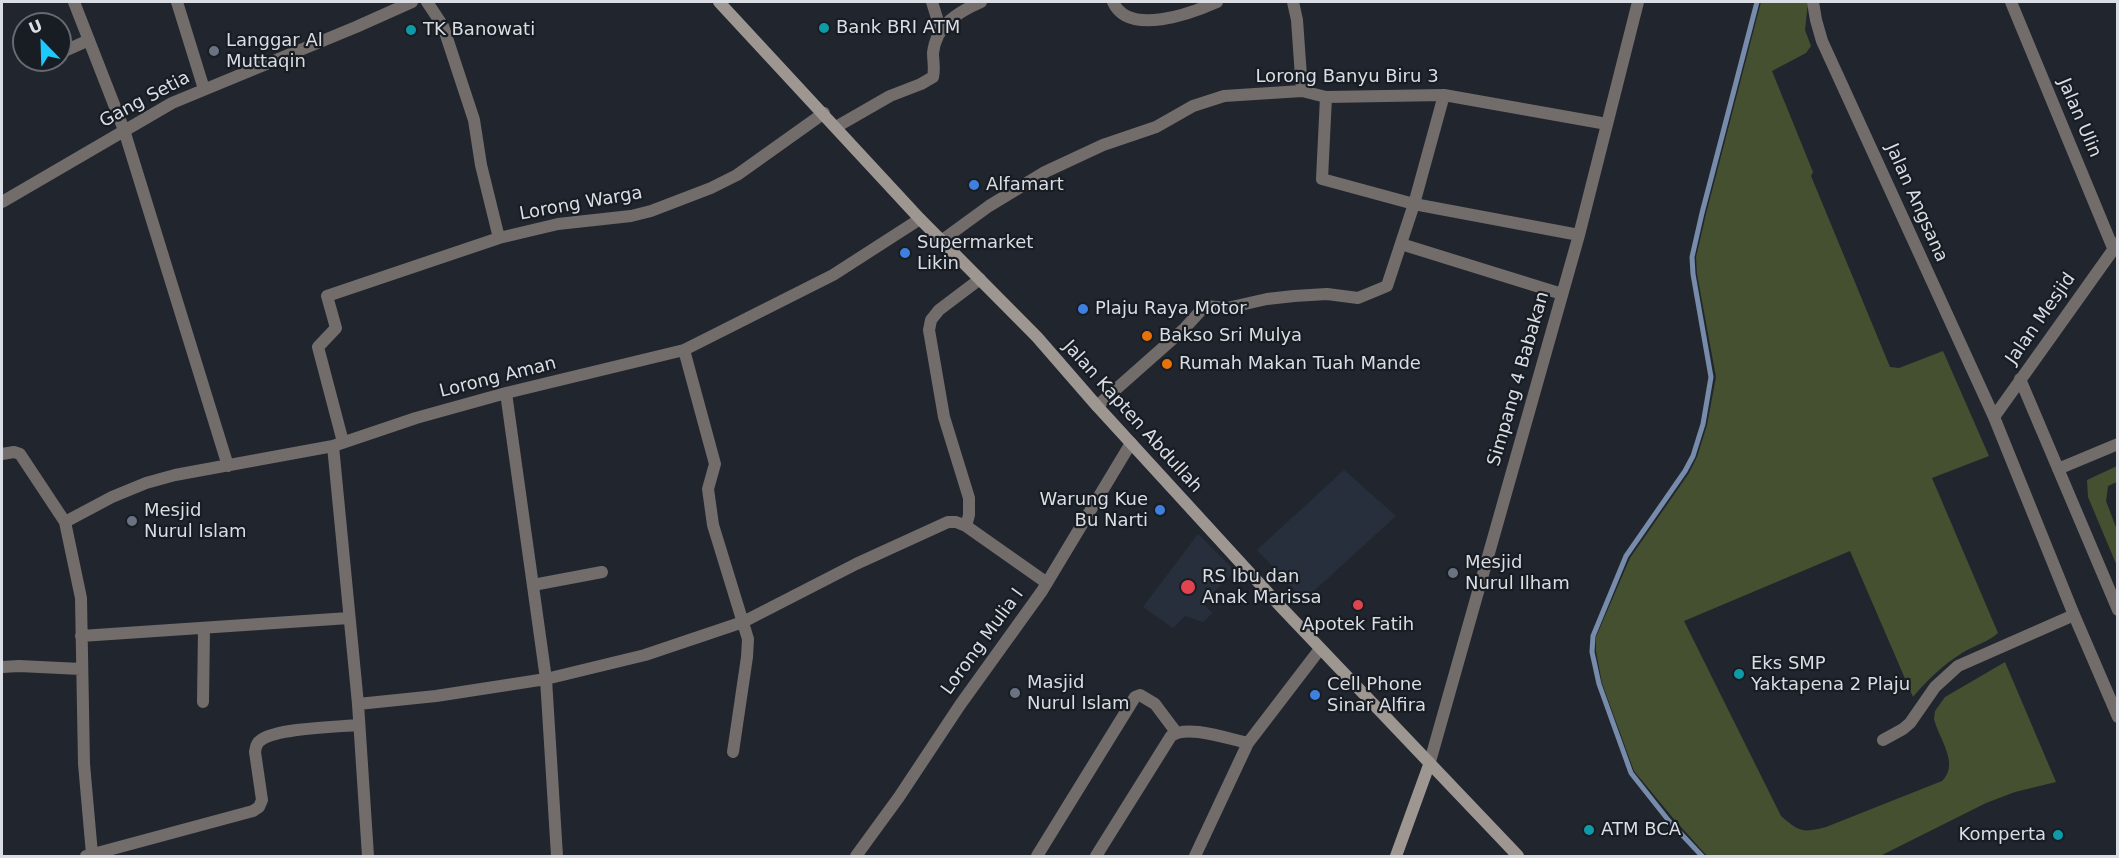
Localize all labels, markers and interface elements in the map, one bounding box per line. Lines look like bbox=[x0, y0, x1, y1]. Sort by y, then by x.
north arrow bbox=[12, 12, 72, 72]
text: U bbox=[26, 16, 45, 38]
place label: Bank BRI ATM bbox=[836, 17, 960, 39]
place label: TK Banowati bbox=[423, 19, 535, 41]
marker: Bank BRI ATM bbox=[817, 21, 831, 35]
marker: TK Banowati bbox=[404, 23, 418, 37]
place label: Langgar Al Muttaqin bbox=[226, 30, 323, 72]
marker: Langgar Al Muttaqin bbox=[207, 44, 221, 58]
street label: Lorong Banyu Biru 3 bbox=[1255, 66, 1439, 88]
street label: Gang Setia bbox=[96, 67, 194, 133]
street label: Jalan Ulin bbox=[2053, 75, 2105, 161]
street label: Jalan Angsana bbox=[1880, 140, 1952, 266]
place label: Alfamart bbox=[986, 174, 1064, 196]
marker: Alfamart bbox=[967, 178, 981, 192]
street label: Lorong Warga bbox=[518, 183, 644, 225]
place label: Supermarket Likin bbox=[917, 232, 1033, 274]
marker: Supermarket Likin bbox=[898, 246, 912, 260]
street label: Jalan Mesjid bbox=[2001, 269, 2081, 369]
street label: Simpang 4 Babakan bbox=[1484, 289, 1554, 469]
place label: Plaju Raya Motor bbox=[1095, 298, 1247, 320]
marker: Plaju Raya Motor bbox=[1076, 302, 1090, 316]
place label: Bakso Sri Mulya bbox=[1159, 325, 1302, 347]
marker: Bakso Sri Mulya bbox=[1140, 329, 1154, 343]
street label: Jalan Kapten Abdullah bbox=[1058, 336, 1206, 498]
street label: Lorong Aman bbox=[437, 353, 559, 403]
place label: Rumah Makan Tuah Mande bbox=[1179, 353, 1421, 375]
marker: Rumah Makan Tuah Mande bbox=[1160, 357, 1174, 371]
place label: Warung Kue Bu Narti bbox=[1040, 489, 1148, 532]
place label: Mesjid Nurul Islam bbox=[144, 500, 247, 542]
marker: Warung Kue Bu Narti bbox=[1153, 503, 1167, 517]
marker: Mesjid Nurul Islam bbox=[125, 514, 139, 528]
place label: Mesjid Nurul Ilham bbox=[1465, 552, 1570, 594]
place label: RS Ibu dan Anak Marissa bbox=[1202, 566, 1322, 608]
marker: Mesjid Nurul Ilham bbox=[1446, 566, 1460, 580]
marker: RS Ibu dan Anak Marissa bbox=[1179, 578, 1197, 596]
street label: Lorong Mulia I bbox=[937, 585, 1029, 699]
marker: Apotek Fatih bbox=[1351, 598, 1365, 612]
place label: Apotek Fatih bbox=[1302, 614, 1414, 636]
place label: Eks SMP Yaktapena 2 Plaju bbox=[1751, 653, 1910, 696]
marker: Eks SMP Yaktapena 2 Plaju bbox=[1732, 667, 1746, 681]
place label: Masjid Nurul Islam bbox=[1027, 672, 1130, 714]
place label: Cell Phone Sinar Alfira bbox=[1327, 674, 1426, 716]
marker: Masjid Nurul Islam bbox=[1008, 686, 1022, 700]
marker: Cell Phone Sinar Alfira bbox=[1308, 688, 1322, 702]
place label: ATM BCA bbox=[1601, 819, 1681, 841]
marker: ATM BCA bbox=[1582, 823, 1596, 837]
place label: Komperta bbox=[1959, 824, 2046, 846]
marker: Komperta bbox=[2051, 828, 2065, 842]

